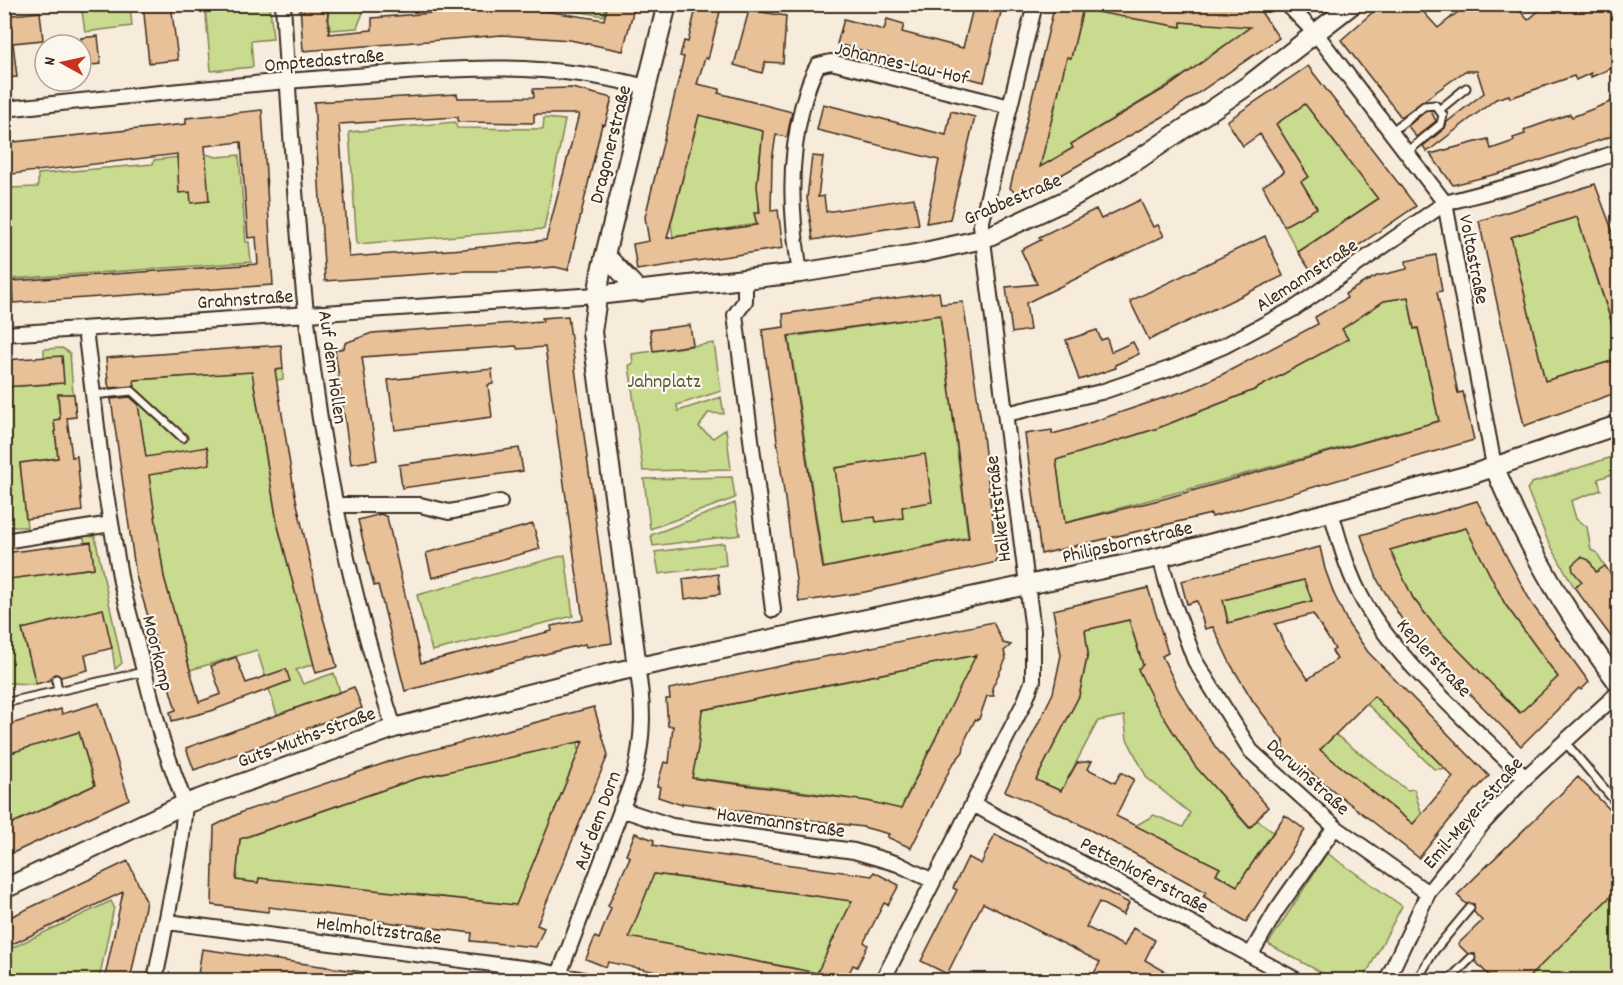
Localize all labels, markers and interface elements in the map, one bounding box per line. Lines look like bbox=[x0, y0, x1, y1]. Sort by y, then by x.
north arrow bbox=[33, 33, 93, 93]
street label: Johannes-Lau-Hof bbox=[832, 36, 972, 94]
street label: Omptedastraße bbox=[263, 43, 386, 81]
text: N bbox=[39, 56, 63, 67]
street label: Dragonerstraße bbox=[584, 82, 640, 207]
street label: Grabbestraße bbox=[960, 167, 1067, 234]
street label: Voltastraße bbox=[1450, 212, 1495, 307]
street label: Alemannstraße bbox=[1251, 233, 1364, 320]
street label: Grahnstraße bbox=[196, 284, 294, 318]
street label: Auf dem Hollen bbox=[309, 309, 353, 426]
park label: Jahnplatz bbox=[627, 369, 701, 397]
street label: Halkettstraße bbox=[980, 454, 1020, 563]
street label: Philipsbornstraße bbox=[1060, 515, 1196, 573]
street label: Moorkamp bbox=[133, 613, 179, 695]
street label: Keplerstraße bbox=[1389, 613, 1477, 705]
street label: Guts-Muths-Straße bbox=[234, 701, 380, 777]
street label: Darwinstraße bbox=[1259, 733, 1355, 823]
street label: Emil-Meyer-Straße bbox=[1417, 751, 1531, 876]
street label: Auf dem Dorn bbox=[568, 768, 630, 874]
street label: Havemannstraße bbox=[715, 801, 847, 847]
street label: Pettenkoferstraße bbox=[1074, 831, 1213, 922]
street label: Helmholtzstraße bbox=[314, 910, 443, 954]

